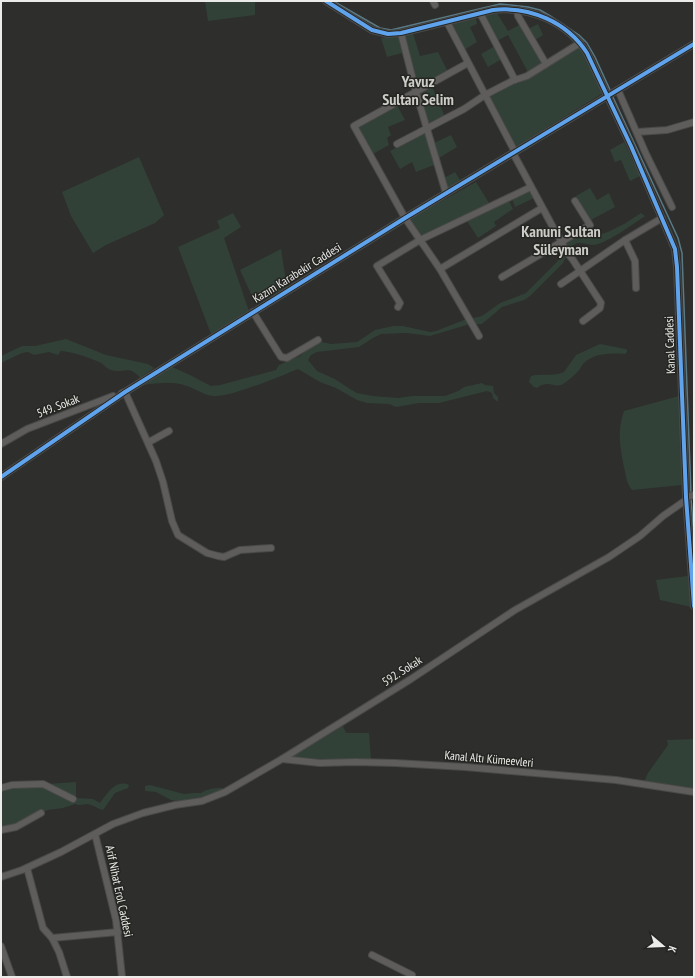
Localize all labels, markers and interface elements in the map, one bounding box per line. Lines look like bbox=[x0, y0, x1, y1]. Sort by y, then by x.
district label: Yavuz Sultan Selim bbox=[382, 71, 454, 109]
district label: Kanuni Sultan Süleyman bbox=[521, 221, 601, 259]
street label: Kazım Karabekir Caddesi bbox=[250, 239, 344, 306]
street label: Kanal Caddesi bbox=[661, 316, 678, 374]
street label: 549. Sokak bbox=[34, 390, 82, 421]
street label: 592. Sokak bbox=[379, 652, 425, 689]
street label: Kanal Altı Kümeevleri bbox=[444, 747, 534, 770]
street label: Arif Nihat Erol Caddesi bbox=[102, 844, 137, 938]
north arrow bbox=[643, 926, 683, 966]
text: K bbox=[665, 944, 680, 955]

